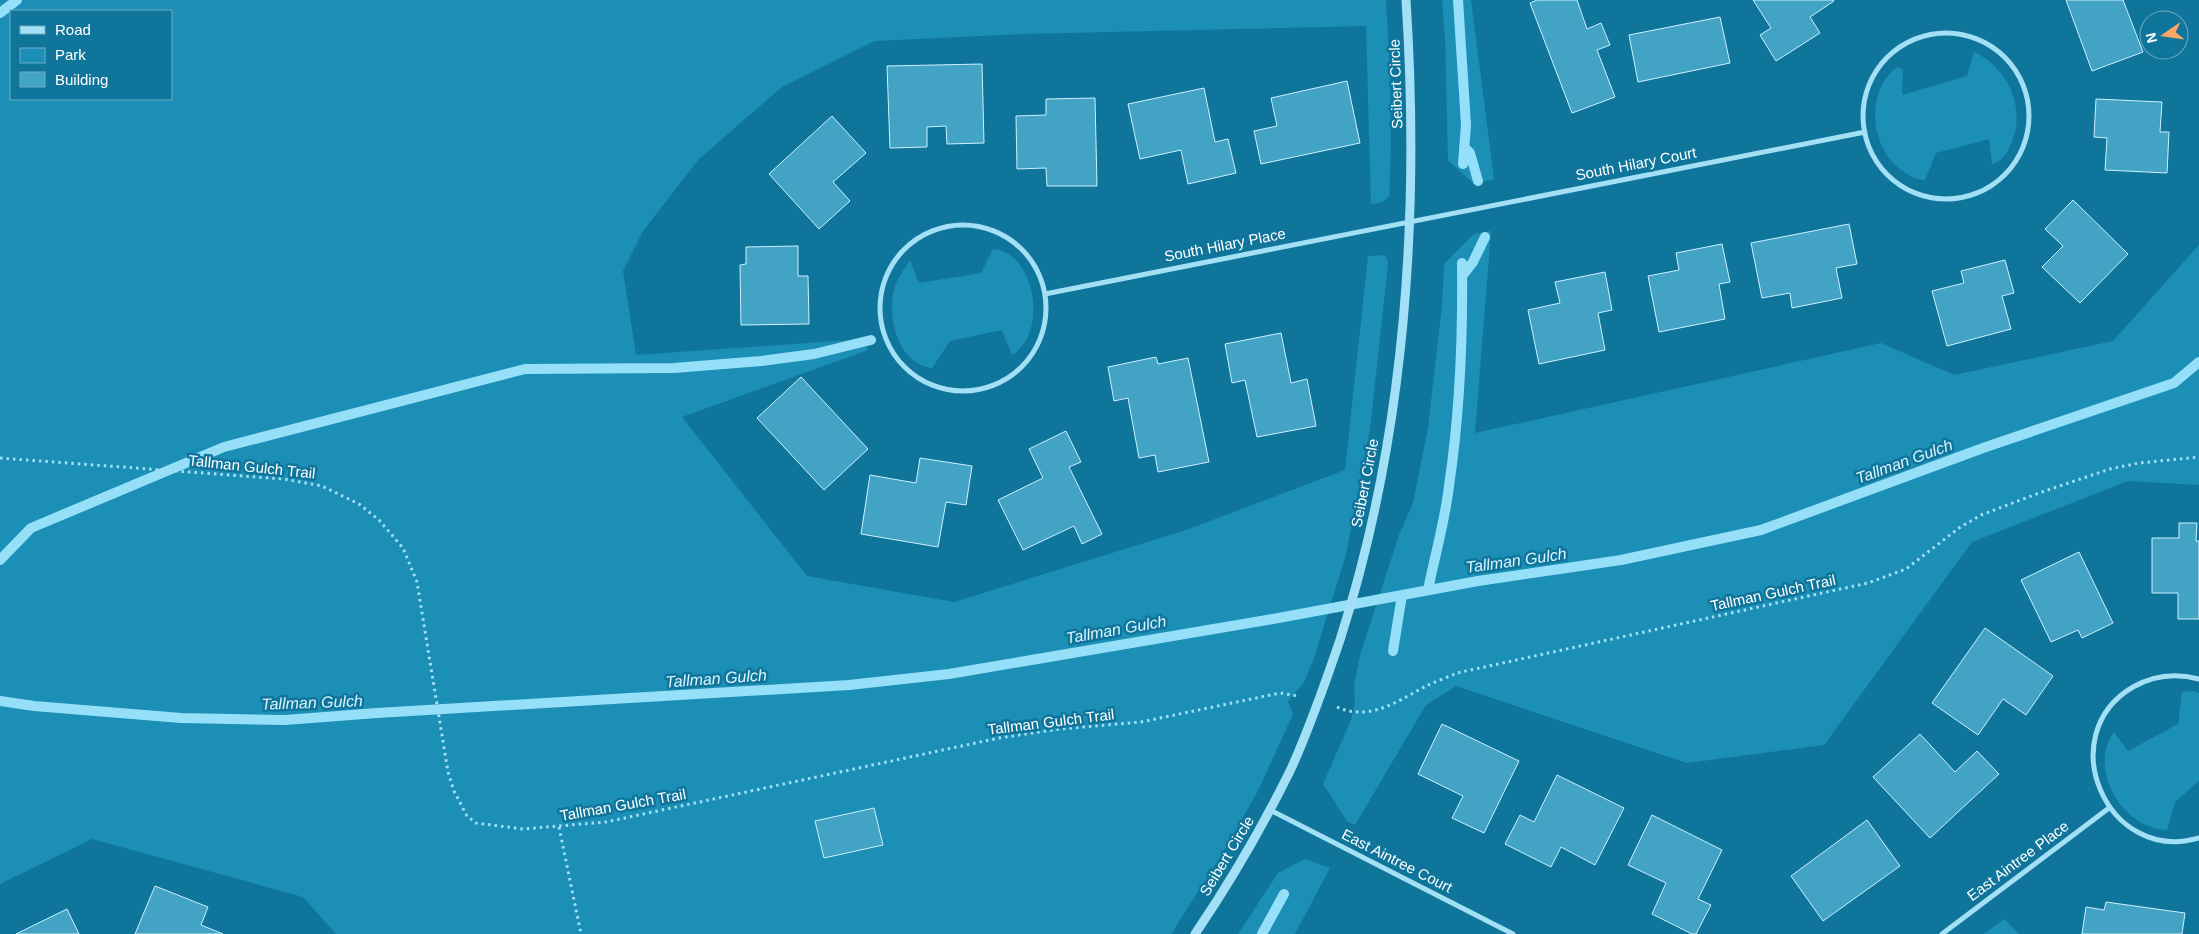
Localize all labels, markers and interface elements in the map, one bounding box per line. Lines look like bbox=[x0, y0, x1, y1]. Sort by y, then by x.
legend bbox=[10, 10, 172, 100]
north arrow bbox=[2139, 10, 2189, 60]
text: Road bbox=[55, 21, 91, 38]
text: N bbox=[2142, 31, 2160, 45]
street label: Seibert Circle bbox=[1385, 39, 1406, 129]
text: Park bbox=[55, 46, 86, 63]
text: Building bbox=[55, 71, 108, 88]
street label: South Hilary Court bbox=[1574, 143, 1698, 184]
street label: South Hilary Place bbox=[1163, 224, 1287, 265]
water label: Tallman Gulch bbox=[1853, 436, 1955, 487]
street label: Seibert Circle bbox=[1348, 437, 1381, 529]
street label: Tallman Gulch Trail bbox=[188, 451, 316, 482]
water label: Tallman Gulch bbox=[1465, 545, 1568, 576]
street label: Tallman Gulch Trail bbox=[1709, 571, 1837, 614]
water label: Tallman Gulch bbox=[1065, 612, 1168, 647]
water label: Tallman Gulch bbox=[665, 666, 767, 691]
water label: Tallman Gulch bbox=[261, 692, 363, 713]
street label: Tallman Gulch Trail bbox=[987, 705, 1115, 738]
street label: Tallman Gulch Trail bbox=[559, 785, 687, 824]
street label: Seibert Circle bbox=[1196, 813, 1257, 899]
street label: East Aintree Place bbox=[1964, 817, 2072, 904]
street label: East Aintree Court bbox=[1339, 825, 1456, 896]

